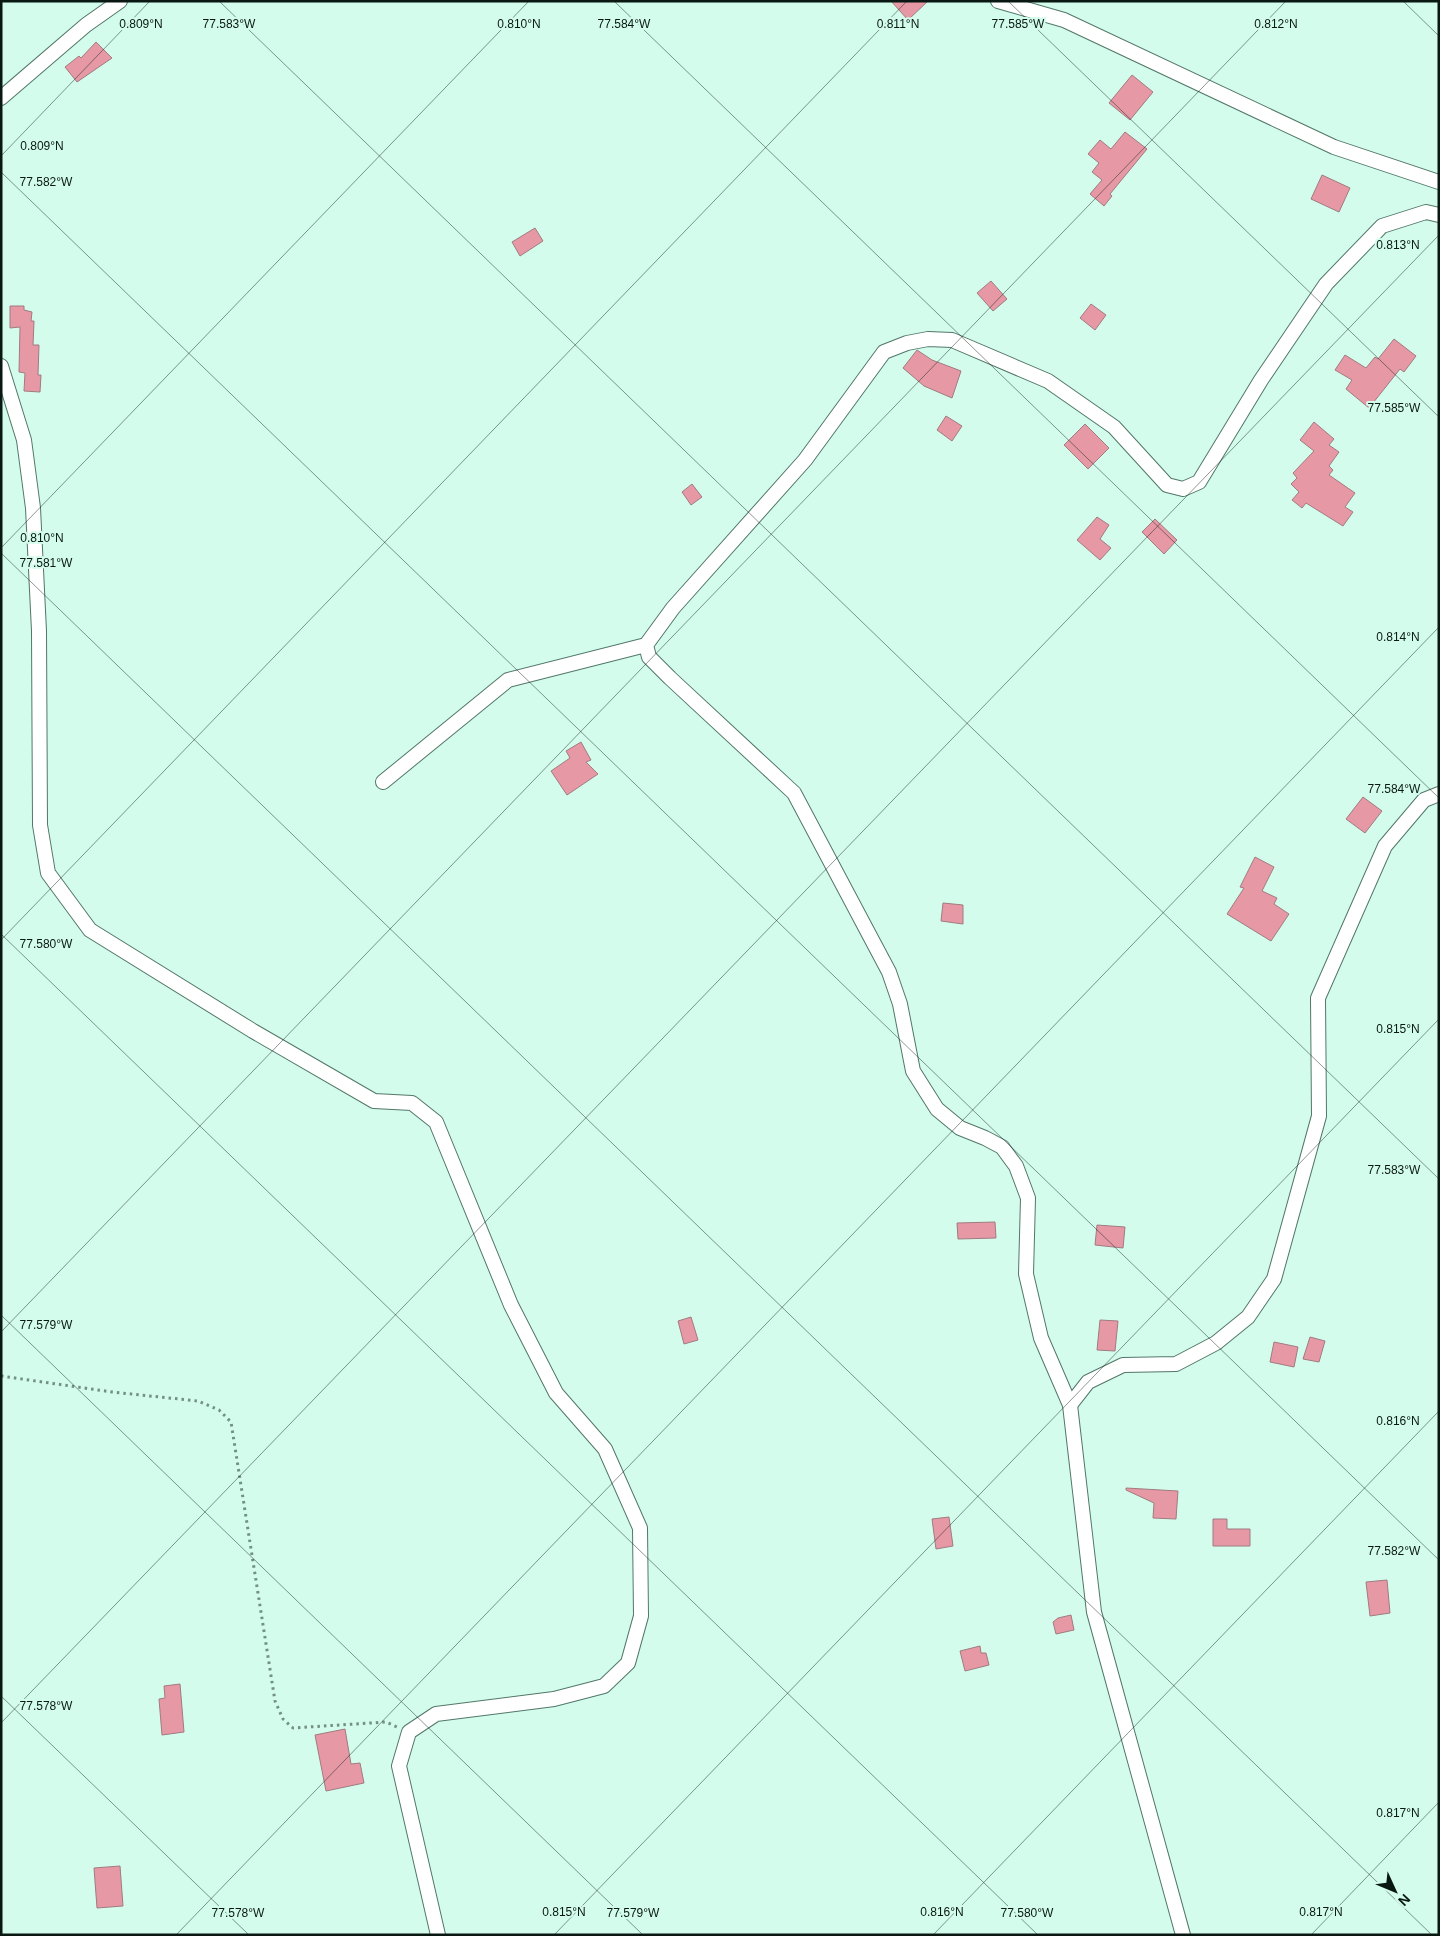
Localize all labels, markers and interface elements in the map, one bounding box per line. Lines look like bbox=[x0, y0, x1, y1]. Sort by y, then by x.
text: 0.809°N bbox=[119, 17, 163, 31]
text: 77.583°W bbox=[203, 17, 256, 31]
text: 0.810°N bbox=[497, 17, 541, 31]
text: 77.584°W bbox=[598, 17, 651, 31]
text: 0.811°N bbox=[877, 17, 919, 31]
text: 77.585°W bbox=[992, 17, 1045, 31]
text: 0.812°N bbox=[1254, 17, 1298, 31]
text: 0.809°N bbox=[20, 139, 64, 153]
text: 77.582°W bbox=[20, 175, 73, 189]
text: 0.813°N bbox=[1376, 238, 1420, 252]
text: 77.585°W bbox=[1368, 401, 1421, 415]
text: 0.810°N bbox=[20, 531, 64, 545]
text: 77.581°W bbox=[20, 556, 73, 570]
text: 0.814°N bbox=[1376, 630, 1420, 644]
text: 77.584°W bbox=[1368, 782, 1421, 796]
text: 77.580°W bbox=[20, 937, 73, 951]
text: 0.815°N bbox=[1376, 1022, 1420, 1036]
text: 77.583°W bbox=[1368, 1163, 1421, 1177]
text: 77.579°W bbox=[20, 1318, 73, 1332]
text: 0.816°N bbox=[1376, 1414, 1420, 1428]
text: 77.582°W bbox=[1368, 1544, 1421, 1558]
text: 77.578°W bbox=[20, 1699, 73, 1713]
text: 0.817°N bbox=[1376, 1806, 1420, 1820]
north arrow bbox=[1370, 1866, 1420, 1916]
text: N bbox=[1395, 1891, 1414, 1909]
text: 0.815°N bbox=[542, 1905, 586, 1919]
text: 0.816°N bbox=[920, 1905, 964, 1919]
text: 0.817°N bbox=[1299, 1905, 1343, 1919]
text: 77.578°W bbox=[212, 1906, 265, 1920]
text: 77.579°W bbox=[607, 1906, 660, 1920]
text: 77.580°W bbox=[1001, 1906, 1054, 1920]

